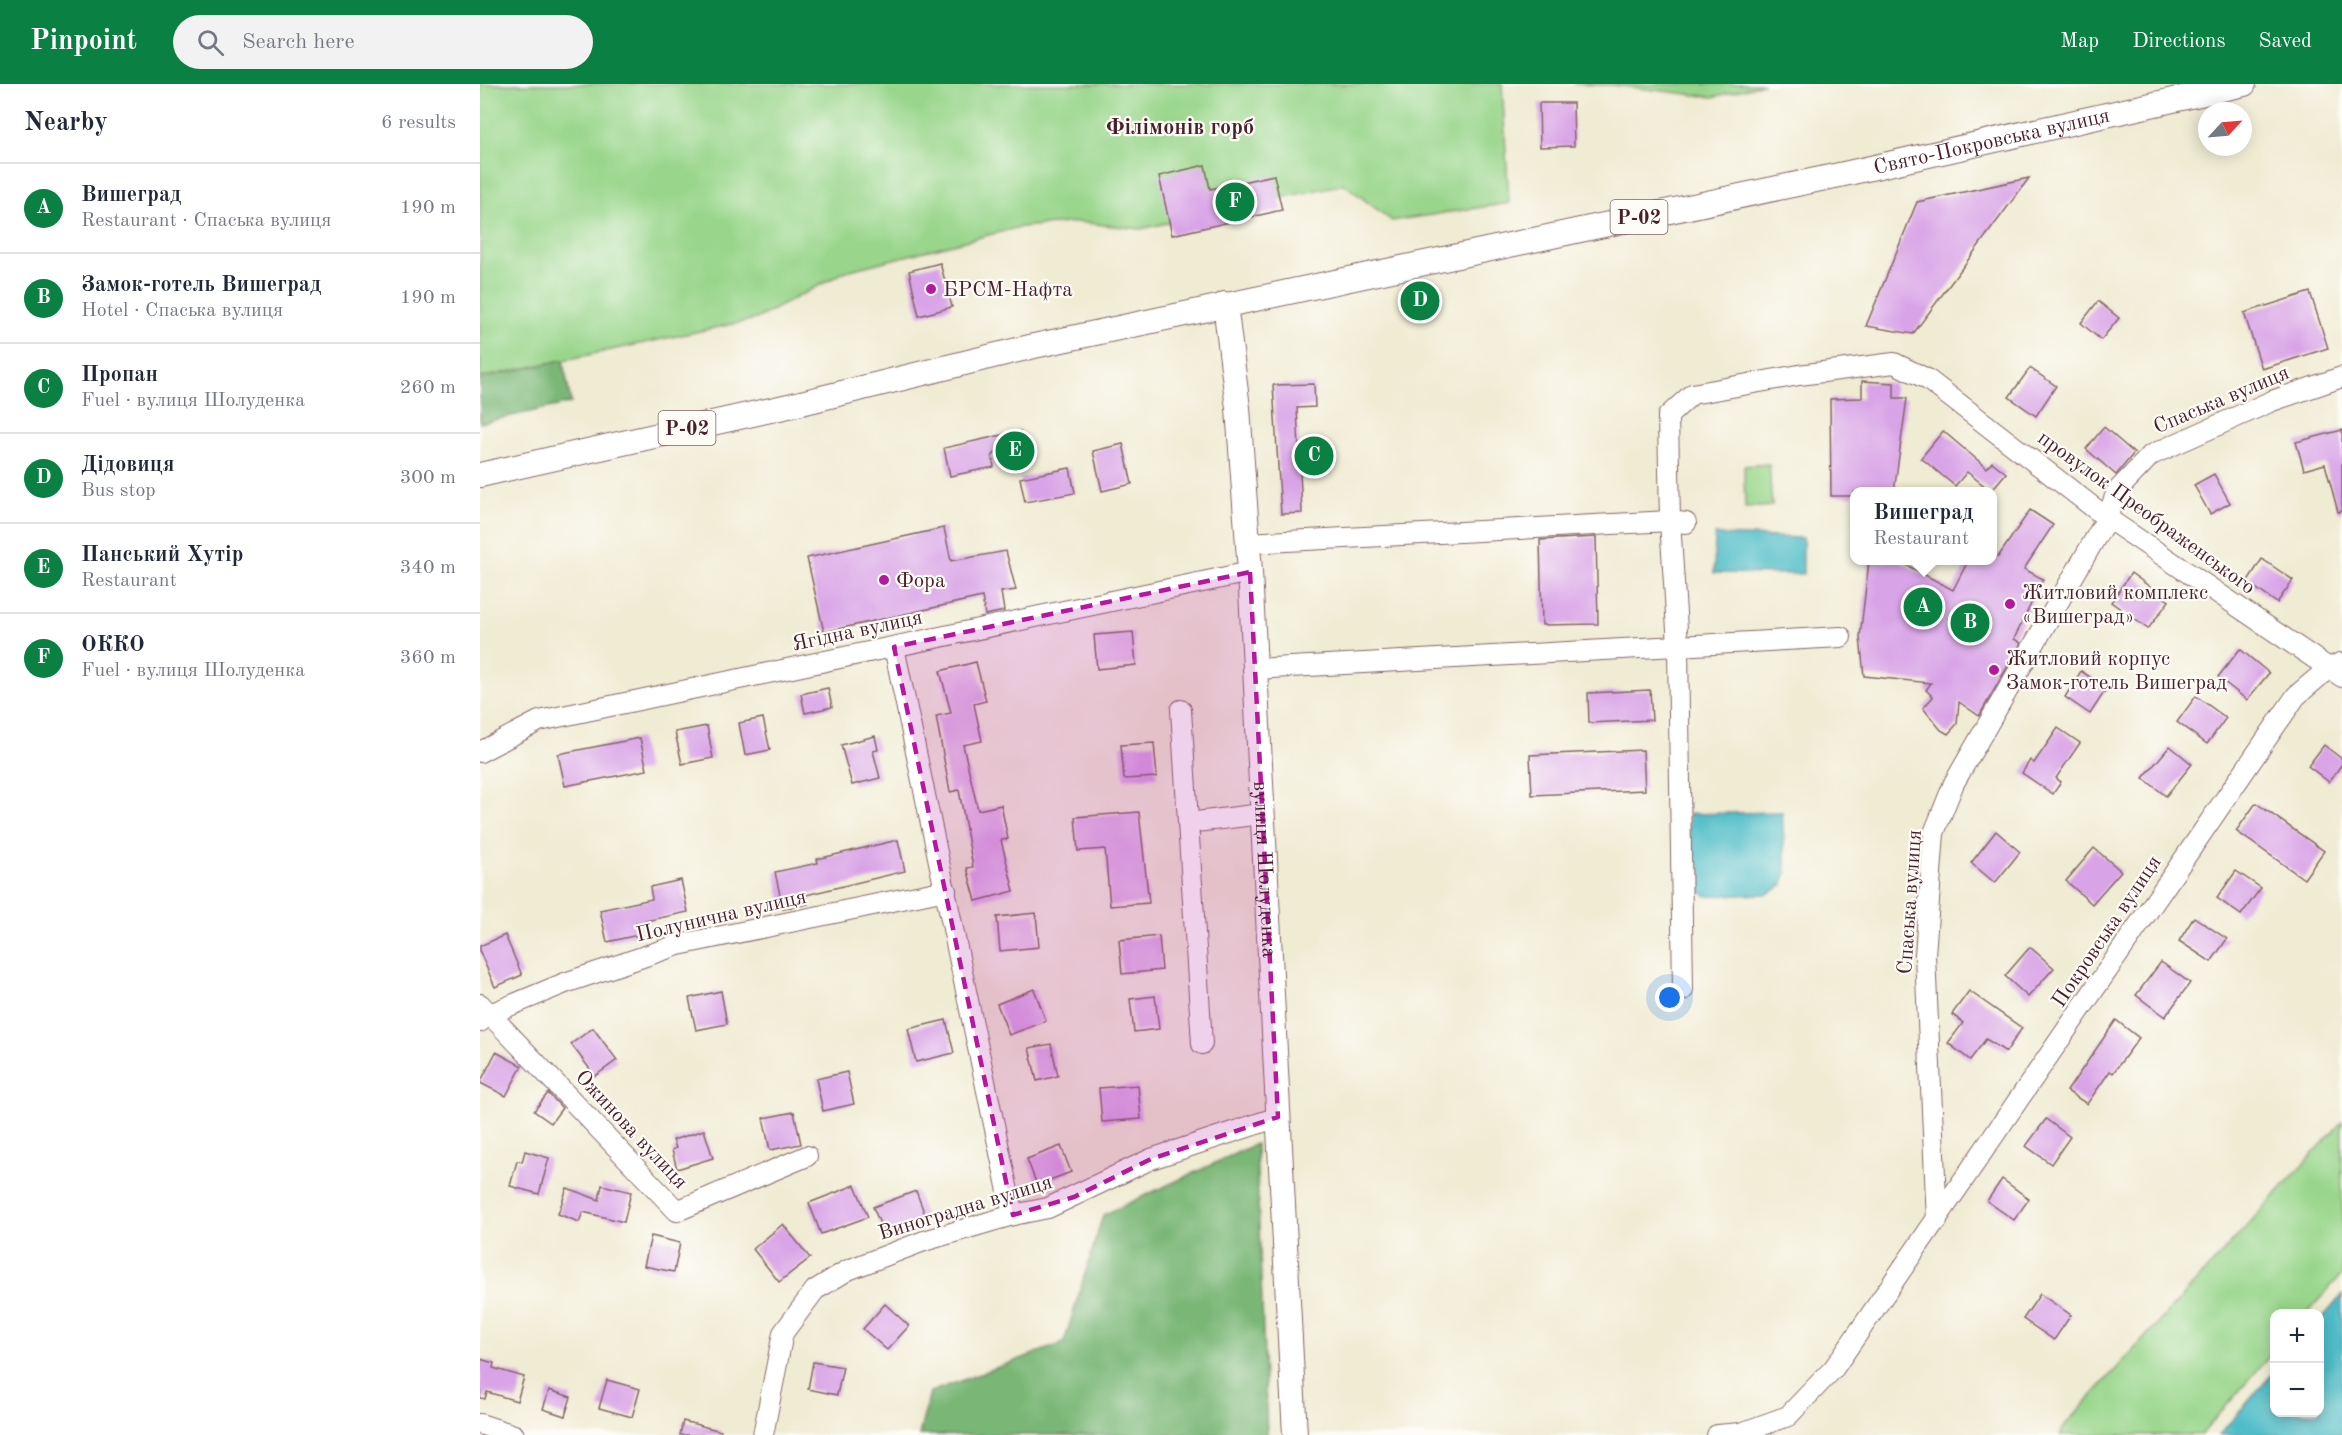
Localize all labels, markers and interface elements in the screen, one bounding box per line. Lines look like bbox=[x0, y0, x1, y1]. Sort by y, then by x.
search box bbox=[173, 15, 593, 69]
icon: search bbox=[194, 26, 227, 59]
text: Pinpoint bbox=[30, 28, 137, 56]
text: Search here bbox=[242, 31, 355, 53]
text: Map bbox=[2060, 31, 2099, 52]
text: Directions bbox=[2132, 31, 2226, 52]
text: Saved bbox=[2259, 31, 2312, 52]
north arrow bbox=[2198, 102, 2252, 156]
street label: Свято-Покровська вулиця bbox=[1872, 106, 2112, 179]
text: Nearby bbox=[24, 110, 108, 136]
text: 6 results bbox=[381, 113, 456, 133]
district label: Філімонів горб bbox=[1106, 117, 1254, 139]
pin: F bbox=[1216, 180, 1254, 224]
text: Вишеград bbox=[81, 184, 181, 206]
text: A bbox=[36, 198, 51, 218]
text: 190 m bbox=[400, 198, 456, 218]
road number: Р-02 bbox=[1610, 200, 1668, 234]
text: Restaurant · Спаська вулиця bbox=[81, 211, 331, 231]
text: Замок-готель Вишеград bbox=[81, 274, 321, 296]
pin: D bbox=[1400, 278, 1440, 324]
place label: БРСМ-Нафта bbox=[943, 280, 1073, 301]
marker: БРСМ-Нафта bbox=[924, 282, 938, 296]
text: B bbox=[36, 288, 51, 308]
text: 190 m bbox=[400, 288, 456, 308]
text: Hotel · Спаська вулиця bbox=[81, 301, 283, 321]
street label: Спаська вулиця bbox=[2151, 362, 2292, 438]
text: Пропан bbox=[81, 364, 158, 386]
text: C bbox=[37, 378, 50, 398]
text: 260 m bbox=[400, 378, 456, 398]
text: Fuel · вулиця Шолуденка bbox=[81, 391, 305, 411]
road number: Р-02 bbox=[658, 411, 716, 445]
street label: провулок Преображенського bbox=[2034, 427, 2259, 599]
pin: E bbox=[996, 428, 1034, 473]
pin: C bbox=[1294, 434, 1334, 478]
text: Дідовиця bbox=[81, 454, 175, 476]
text: D bbox=[36, 468, 51, 488]
text: 300 m bbox=[400, 468, 456, 488]
text: Bus stop bbox=[81, 481, 156, 501]
popup bbox=[1850, 487, 1997, 565]
text: Вишеград bbox=[1873, 502, 1974, 524]
text: Restaurant bbox=[1873, 529, 1969, 549]
text: Панський Хутір bbox=[81, 544, 244, 566]
text: E bbox=[37, 558, 50, 578]
text: 340 m bbox=[400, 558, 456, 578]
text: Restaurant bbox=[81, 571, 177, 591]
place label: Фора bbox=[896, 571, 945, 592]
marker: Фора bbox=[877, 573, 891, 587]
place label: Житловий комплекс «Вишеград» bbox=[2022, 583, 2208, 628]
pin: A bbox=[1904, 584, 1942, 630]
marker: Житловий комплекс «Вишеград» bbox=[2003, 597, 2017, 611]
pin: B bbox=[1950, 600, 1990, 646]
street label: Ягідна вулиця bbox=[790, 607, 925, 656]
text: ОККО bbox=[81, 634, 145, 656]
text: F bbox=[37, 648, 50, 668]
text: 360 m bbox=[400, 648, 456, 668]
place label: Житловий корпус Замок-готель Вишеград bbox=[2006, 649, 2227, 694]
text: Fuel · вулиця Шолуденка bbox=[81, 661, 305, 681]
marker: Житловий корпус Замок-готель Вишеград bbox=[1987, 663, 2001, 677]
street label: вулиця Шолуденка bbox=[1249, 780, 1279, 958]
street label: Спаська вулиця bbox=[1895, 829, 1926, 975]
street label: Покровська вулиця bbox=[2049, 852, 2166, 1011]
street label: Полунична вулиця bbox=[634, 887, 809, 946]
your location bbox=[1655, 983, 1684, 1012]
street label: Ожинова вулиця bbox=[571, 1067, 691, 1193]
street label: Виноградна вулиця bbox=[876, 1172, 1055, 1245]
map controls bbox=[2270, 1309, 2324, 1417]
button: + bbox=[2270, 1309, 2324, 1363]
button: − bbox=[2270, 1363, 2324, 1417]

